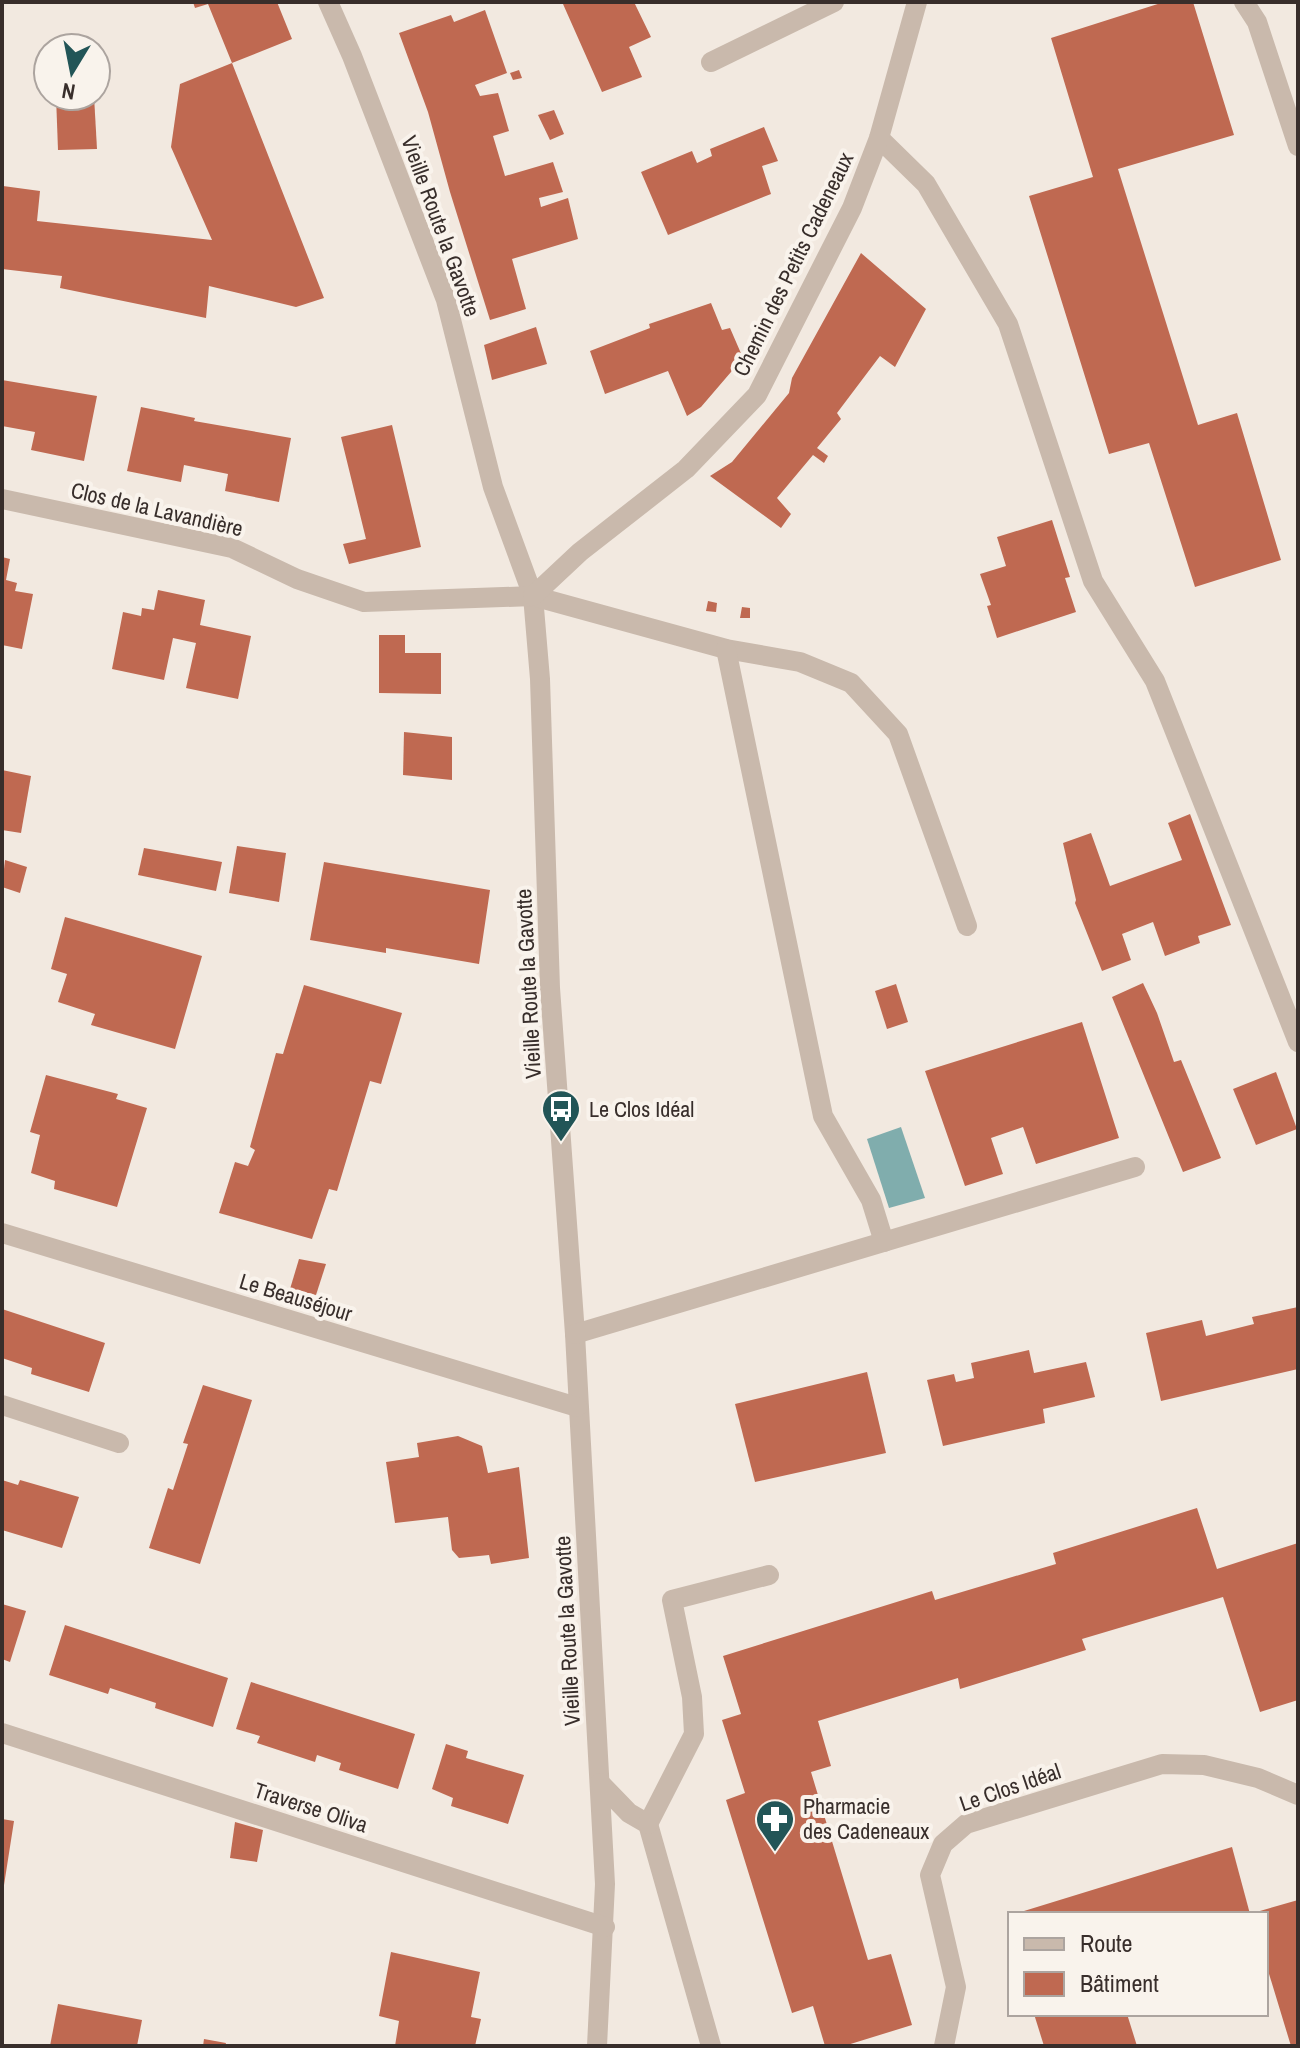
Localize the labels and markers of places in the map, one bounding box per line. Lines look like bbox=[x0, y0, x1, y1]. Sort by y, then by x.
bus stop icon: Le Clos Idéal bbox=[540, 1088, 582, 1143]
place label: Le Clos Idéal bbox=[589, 1094, 694, 1124]
place label: Pharmacie des Cadeneaux bbox=[803, 1791, 929, 1846]
pharmacy icon: Pharmacie des Cadeneaux bbox=[754, 1798, 796, 1853]

